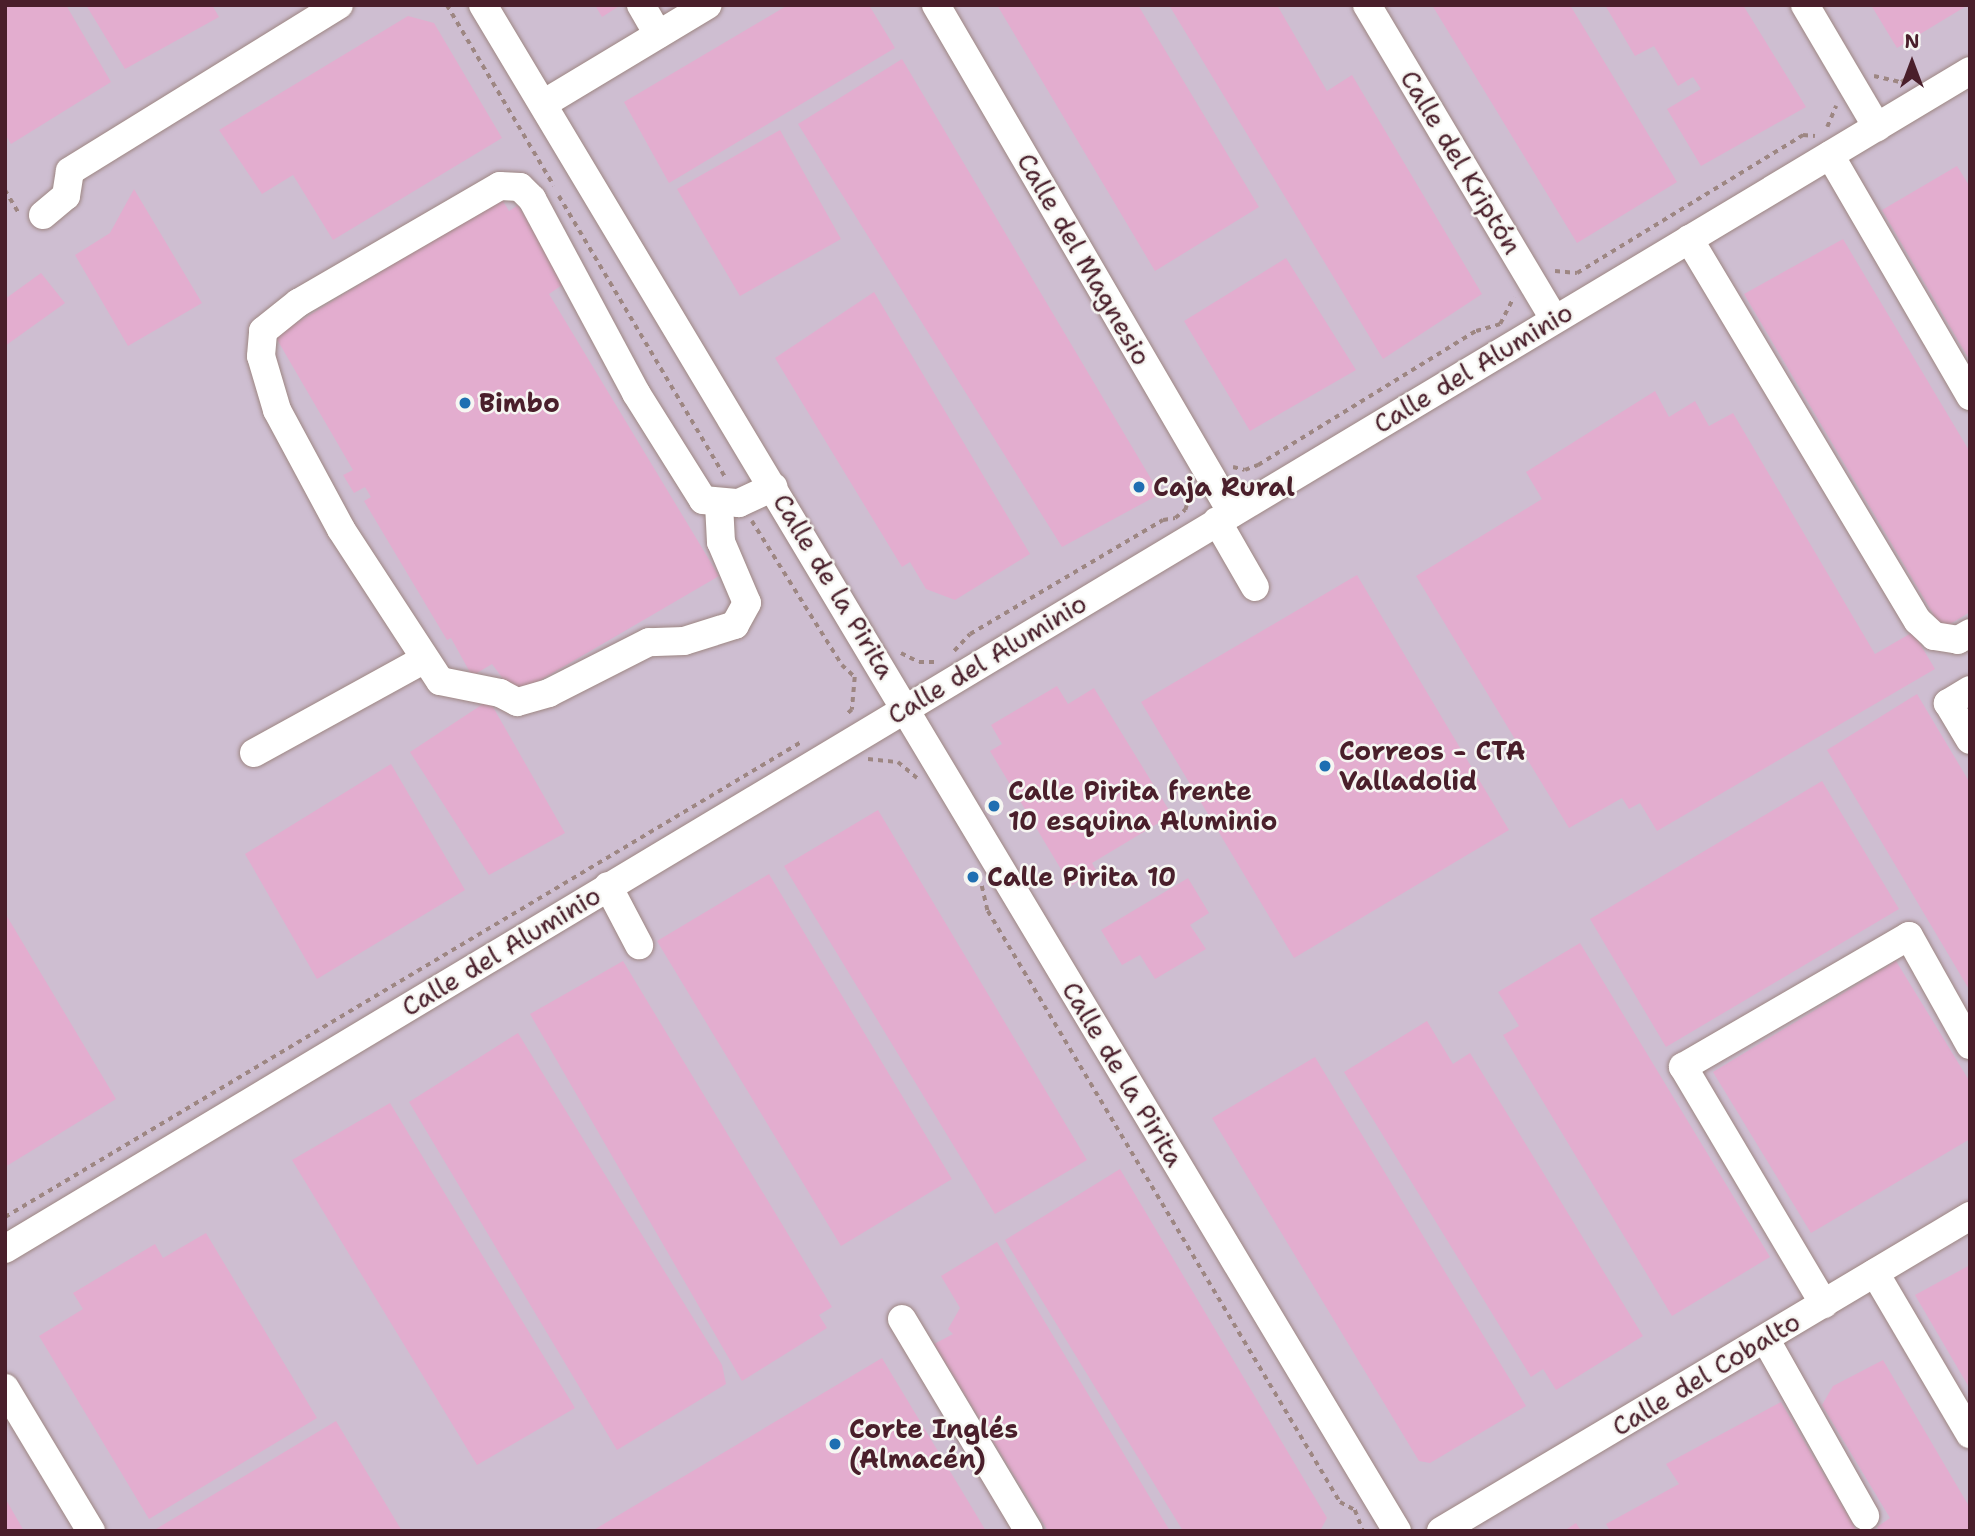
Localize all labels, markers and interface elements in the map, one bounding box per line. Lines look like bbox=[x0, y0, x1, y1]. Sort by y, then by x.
north arrow bbox=[1877, 28, 1947, 98]
text: N bbox=[1904, 29, 1920, 54]
street label: Calle del Kriptón bbox=[1394, 64, 1528, 260]
street label: Calle del Magnesio bbox=[1011, 147, 1157, 371]
street label: Calle del Aluminio bbox=[1368, 296, 1578, 440]
place label: Bimbo bbox=[479, 387, 560, 419]
marker: Bimbo bbox=[457, 395, 473, 411]
place label: Caja Rural bbox=[1153, 471, 1295, 503]
marker: Caja Rural bbox=[1131, 479, 1147, 495]
street label: Calle de la Pirita bbox=[766, 488, 902, 684]
street label: Calle del Aluminio bbox=[882, 587, 1092, 731]
place label: Correos - CTA Valladolid bbox=[1339, 735, 1525, 796]
marker: Correos - CTA Valladolid bbox=[1317, 758, 1333, 774]
place label: Calle Pirita frente 10 esquina Aluminio bbox=[1008, 775, 1277, 836]
marker: Calle Pirita frente 10 esquina Aluminio bbox=[986, 798, 1002, 814]
place label: Calle Pirita 10 bbox=[987, 861, 1176, 893]
marker: Calle Pirita 10 bbox=[965, 869, 981, 885]
street label: Calle del Aluminio bbox=[396, 879, 606, 1023]
street label: Calle de la Pirita bbox=[1055, 976, 1191, 1172]
street label: Calle del Cobalto bbox=[1606, 1306, 1806, 1442]
place label: Corte Inglés (Almacén) bbox=[849, 1413, 1018, 1474]
marker: Corte Inglés (Almacén) bbox=[827, 1436, 843, 1452]

